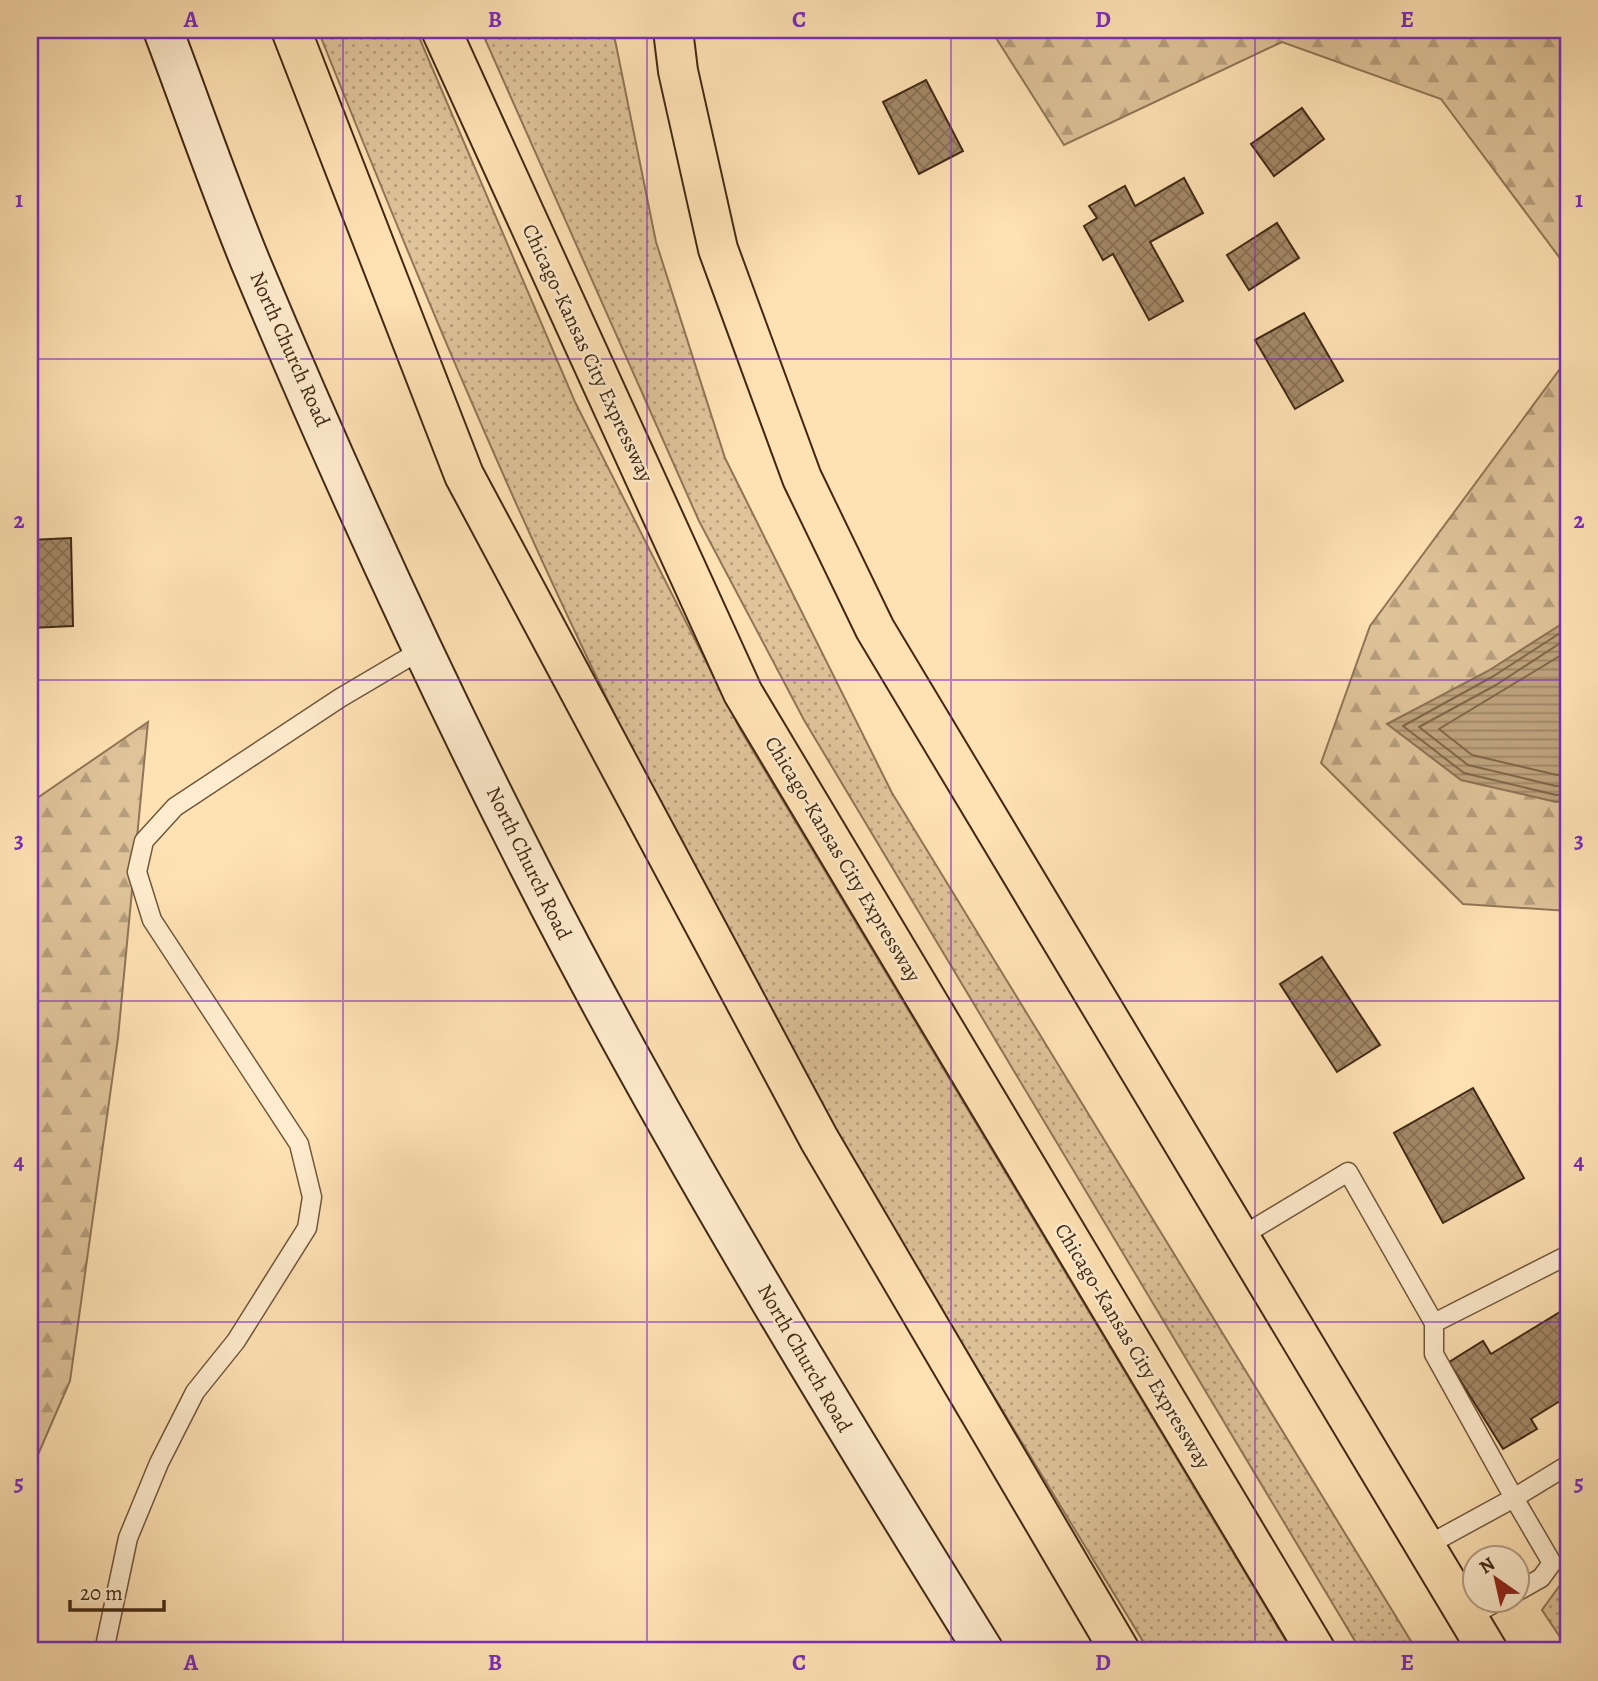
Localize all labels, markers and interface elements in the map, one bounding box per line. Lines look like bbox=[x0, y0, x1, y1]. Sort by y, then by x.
text: A bbox=[183, 4, 199, 35]
text: B bbox=[488, 4, 502, 35]
text: C bbox=[792, 4, 806, 35]
text: D bbox=[1095, 4, 1111, 35]
text: E bbox=[1400, 4, 1414, 35]
text: 1 bbox=[15, 184, 23, 215]
text: 1 bbox=[1575, 184, 1583, 215]
street label: Chicago-Kansas City Expressway bbox=[516, 219, 661, 487]
street label: North Church Road bbox=[243, 267, 337, 432]
text: 2 bbox=[13, 505, 25, 536]
text: 2 bbox=[1573, 505, 1585, 536]
street label: Chicago-Kansas City Expressway bbox=[758, 731, 928, 988]
street label: North Church Road bbox=[480, 782, 579, 945]
text: 3 bbox=[14, 825, 24, 856]
text: 3 bbox=[1574, 825, 1584, 856]
text: 4 bbox=[14, 1146, 25, 1177]
text: 4 bbox=[1574, 1146, 1585, 1177]
street label: Chicago-Kansas City Expressway bbox=[1048, 1218, 1218, 1475]
street label: North Church Road bbox=[751, 1279, 859, 1438]
text: 5 bbox=[14, 1467, 24, 1498]
text: 5 bbox=[1574, 1467, 1584, 1498]
north arrow bbox=[1462, 1544, 1532, 1614]
text: N bbox=[1474, 1551, 1500, 1580]
scale bar bbox=[70, 1569, 164, 1613]
text: 20 m bbox=[80, 1579, 123, 1607]
text: A bbox=[183, 1647, 199, 1678]
text: B bbox=[488, 1647, 502, 1678]
text: C bbox=[792, 1647, 806, 1678]
text: D bbox=[1095, 1647, 1111, 1678]
text: E bbox=[1400, 1647, 1414, 1678]

